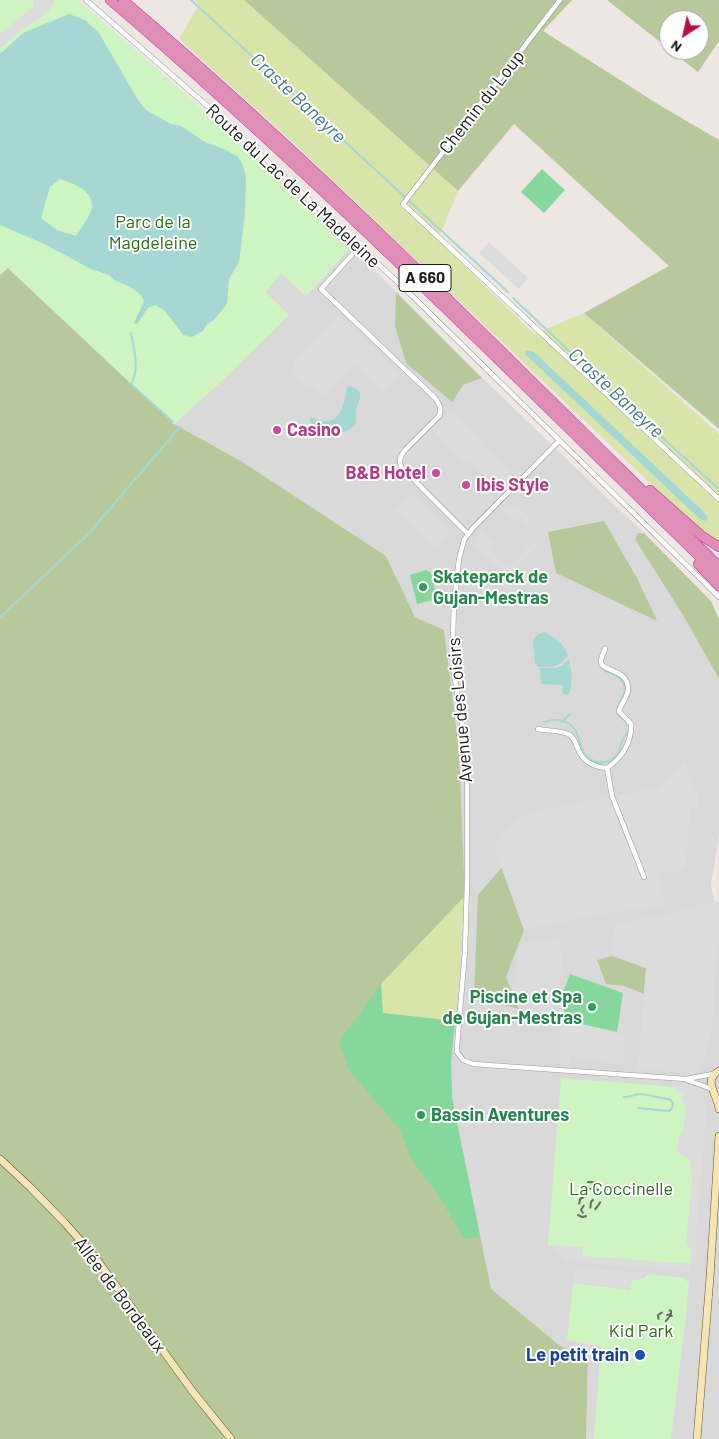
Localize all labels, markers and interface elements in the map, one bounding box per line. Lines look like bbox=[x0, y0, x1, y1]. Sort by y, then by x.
north arrow bbox=[659, 10, 709, 60]
text: N bbox=[667, 37, 684, 57]
street label: Chemin du Loup bbox=[435, 46, 529, 158]
water label: Craste Baneyre bbox=[246, 48, 350, 148]
street label: Route du Lac de La Madeleine bbox=[201, 100, 385, 272]
park label: Parc de la Magdeleine bbox=[109, 211, 197, 253]
road number: A 660 bbox=[399, 264, 451, 292]
water label: Craste Baneyre bbox=[564, 343, 668, 443]
place label: Casino bbox=[287, 419, 341, 441]
marker: Casino bbox=[271, 424, 283, 436]
place label: B&B Hotel bbox=[345, 462, 426, 484]
marker: B&B Hotel bbox=[430, 467, 442, 479]
place label: Ibis Style bbox=[476, 474, 549, 496]
marker: Ibis Style bbox=[460, 479, 472, 491]
place label: Skateparck de Gujan-Mestras bbox=[433, 566, 549, 608]
marker: Skateparck de Gujan-Mestras bbox=[417, 581, 429, 593]
street label: Avenue des Loisirs bbox=[443, 637, 477, 783]
place label: Piscine et Spa de Gujan-Mestras bbox=[443, 986, 582, 1028]
marker: Piscine et Spa de Gujan-Mestras bbox=[586, 1001, 598, 1013]
place label: Bassin Aventures bbox=[431, 1104, 569, 1126]
marker: Bassin Aventures bbox=[415, 1109, 427, 1121]
park label: La Coccinelle bbox=[569, 1178, 673, 1200]
street label: Allée de Bordeaux bbox=[69, 1233, 171, 1357]
park label: Kid Park bbox=[609, 1320, 673, 1342]
place label: Le petit train bbox=[526, 1344, 629, 1366]
marker: Le petit train bbox=[633, 1348, 647, 1362]

